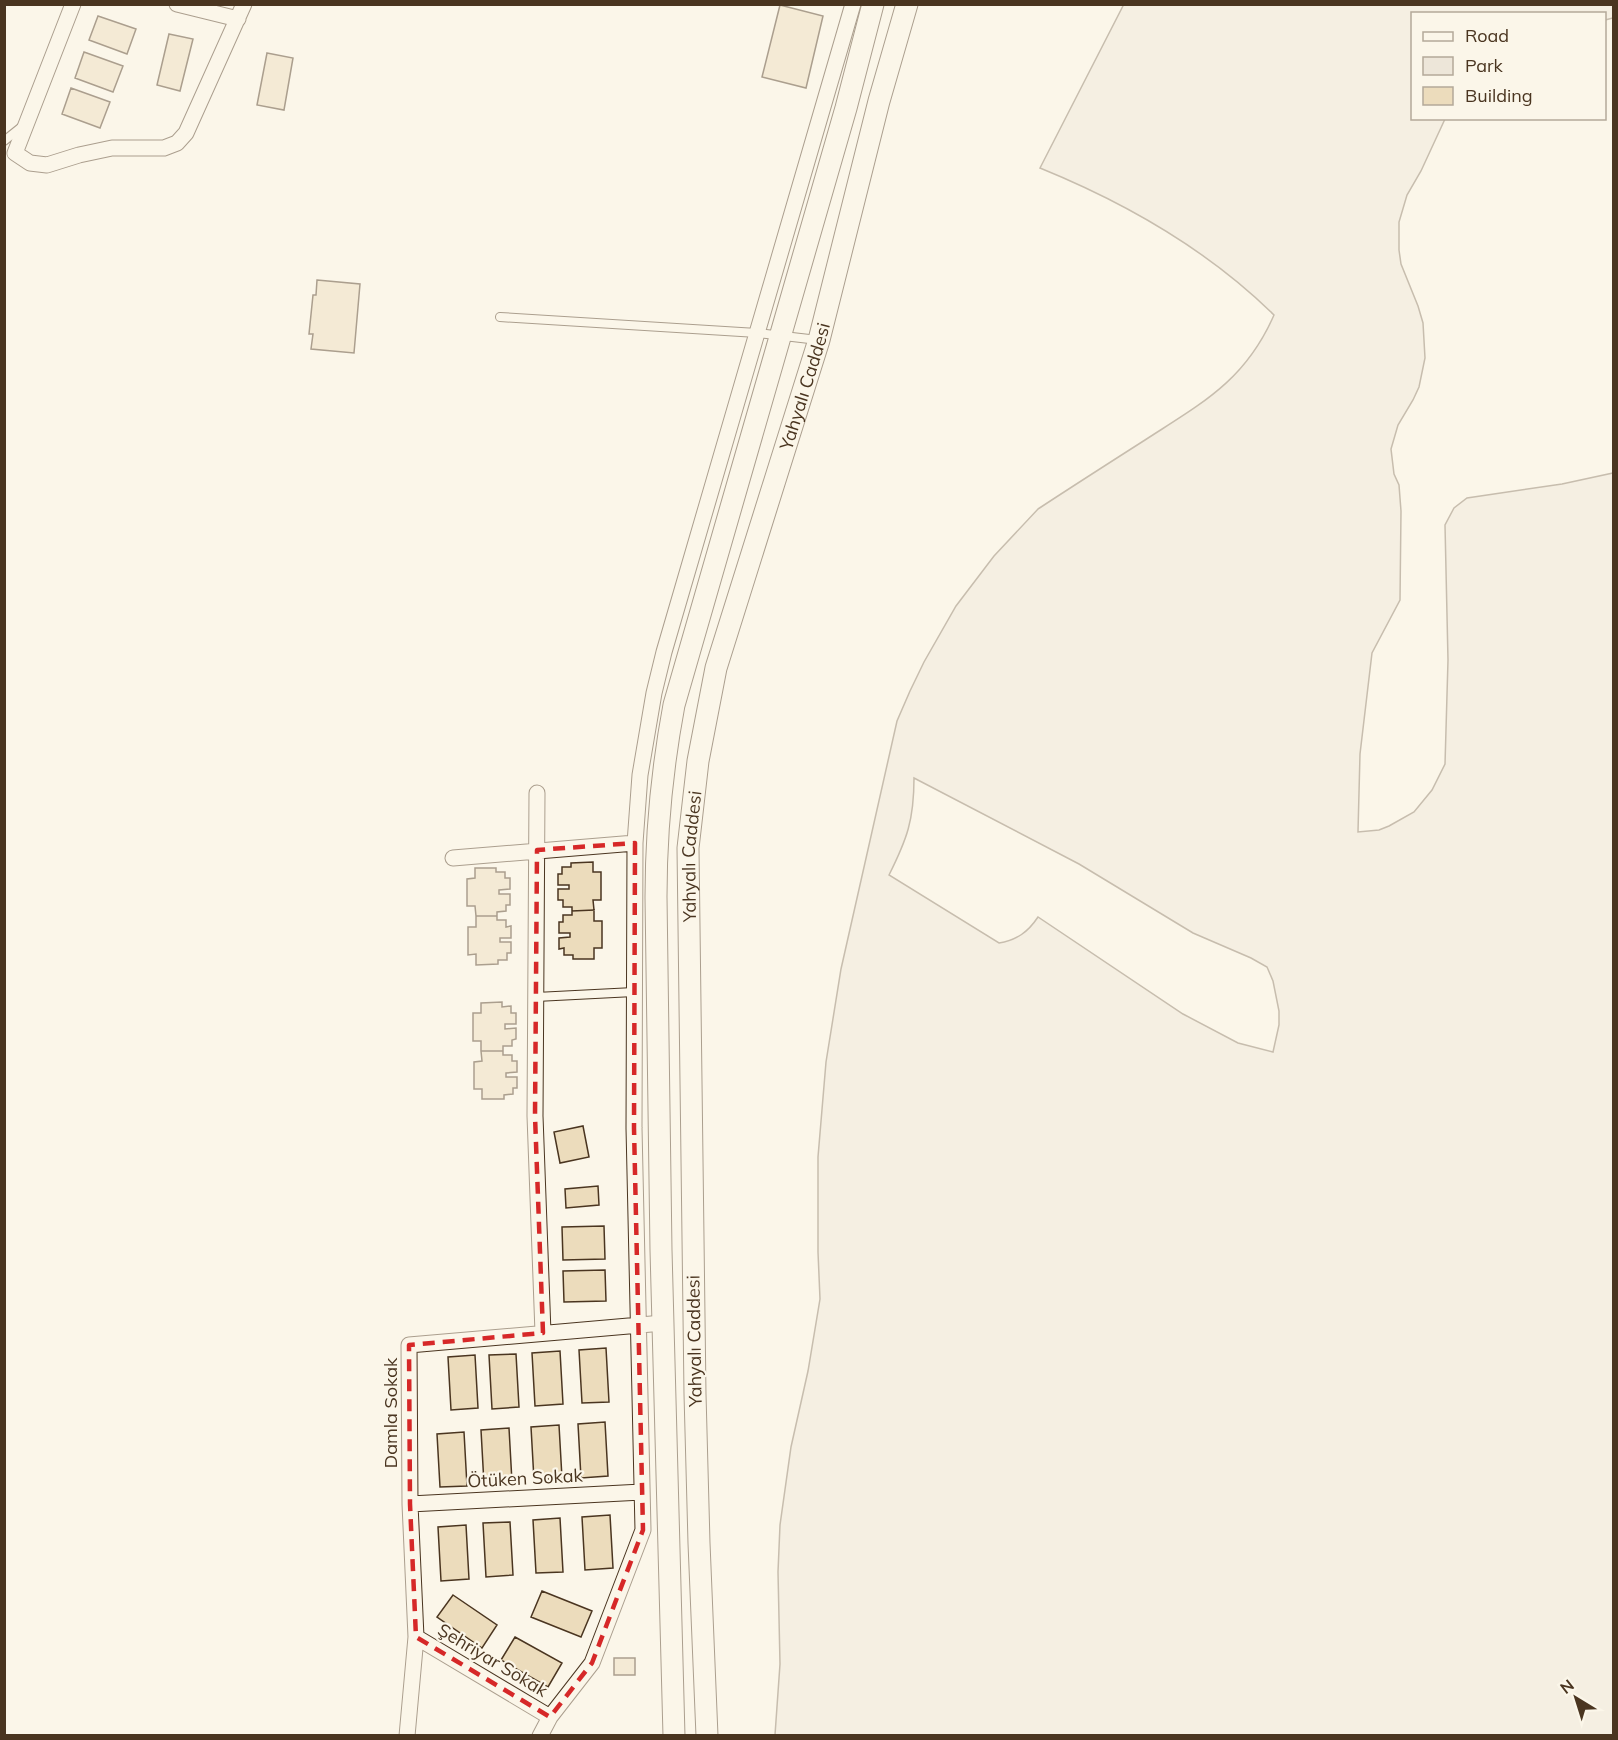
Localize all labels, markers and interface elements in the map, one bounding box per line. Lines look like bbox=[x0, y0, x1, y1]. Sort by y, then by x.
legend bbox=[1411, 12, 1606, 120]
text: Road bbox=[1465, 24, 1509, 47]
text: Park bbox=[1465, 54, 1504, 77]
text: Building bbox=[1465, 84, 1533, 107]
street label: Yahyalı Caddesi bbox=[773, 320, 834, 453]
street label: Yahyalı Caddesi bbox=[676, 789, 706, 923]
street label: Yahyalı Caddesi bbox=[681, 1275, 707, 1408]
street label: Damla Sokak bbox=[379, 1357, 402, 1468]
street label: Ötüken Sokak bbox=[467, 1463, 584, 1493]
street label: Şehriyar Sokak bbox=[434, 1618, 553, 1702]
north arrow bbox=[1546, 1668, 1606, 1728]
text: N bbox=[1556, 1675, 1578, 1698]

